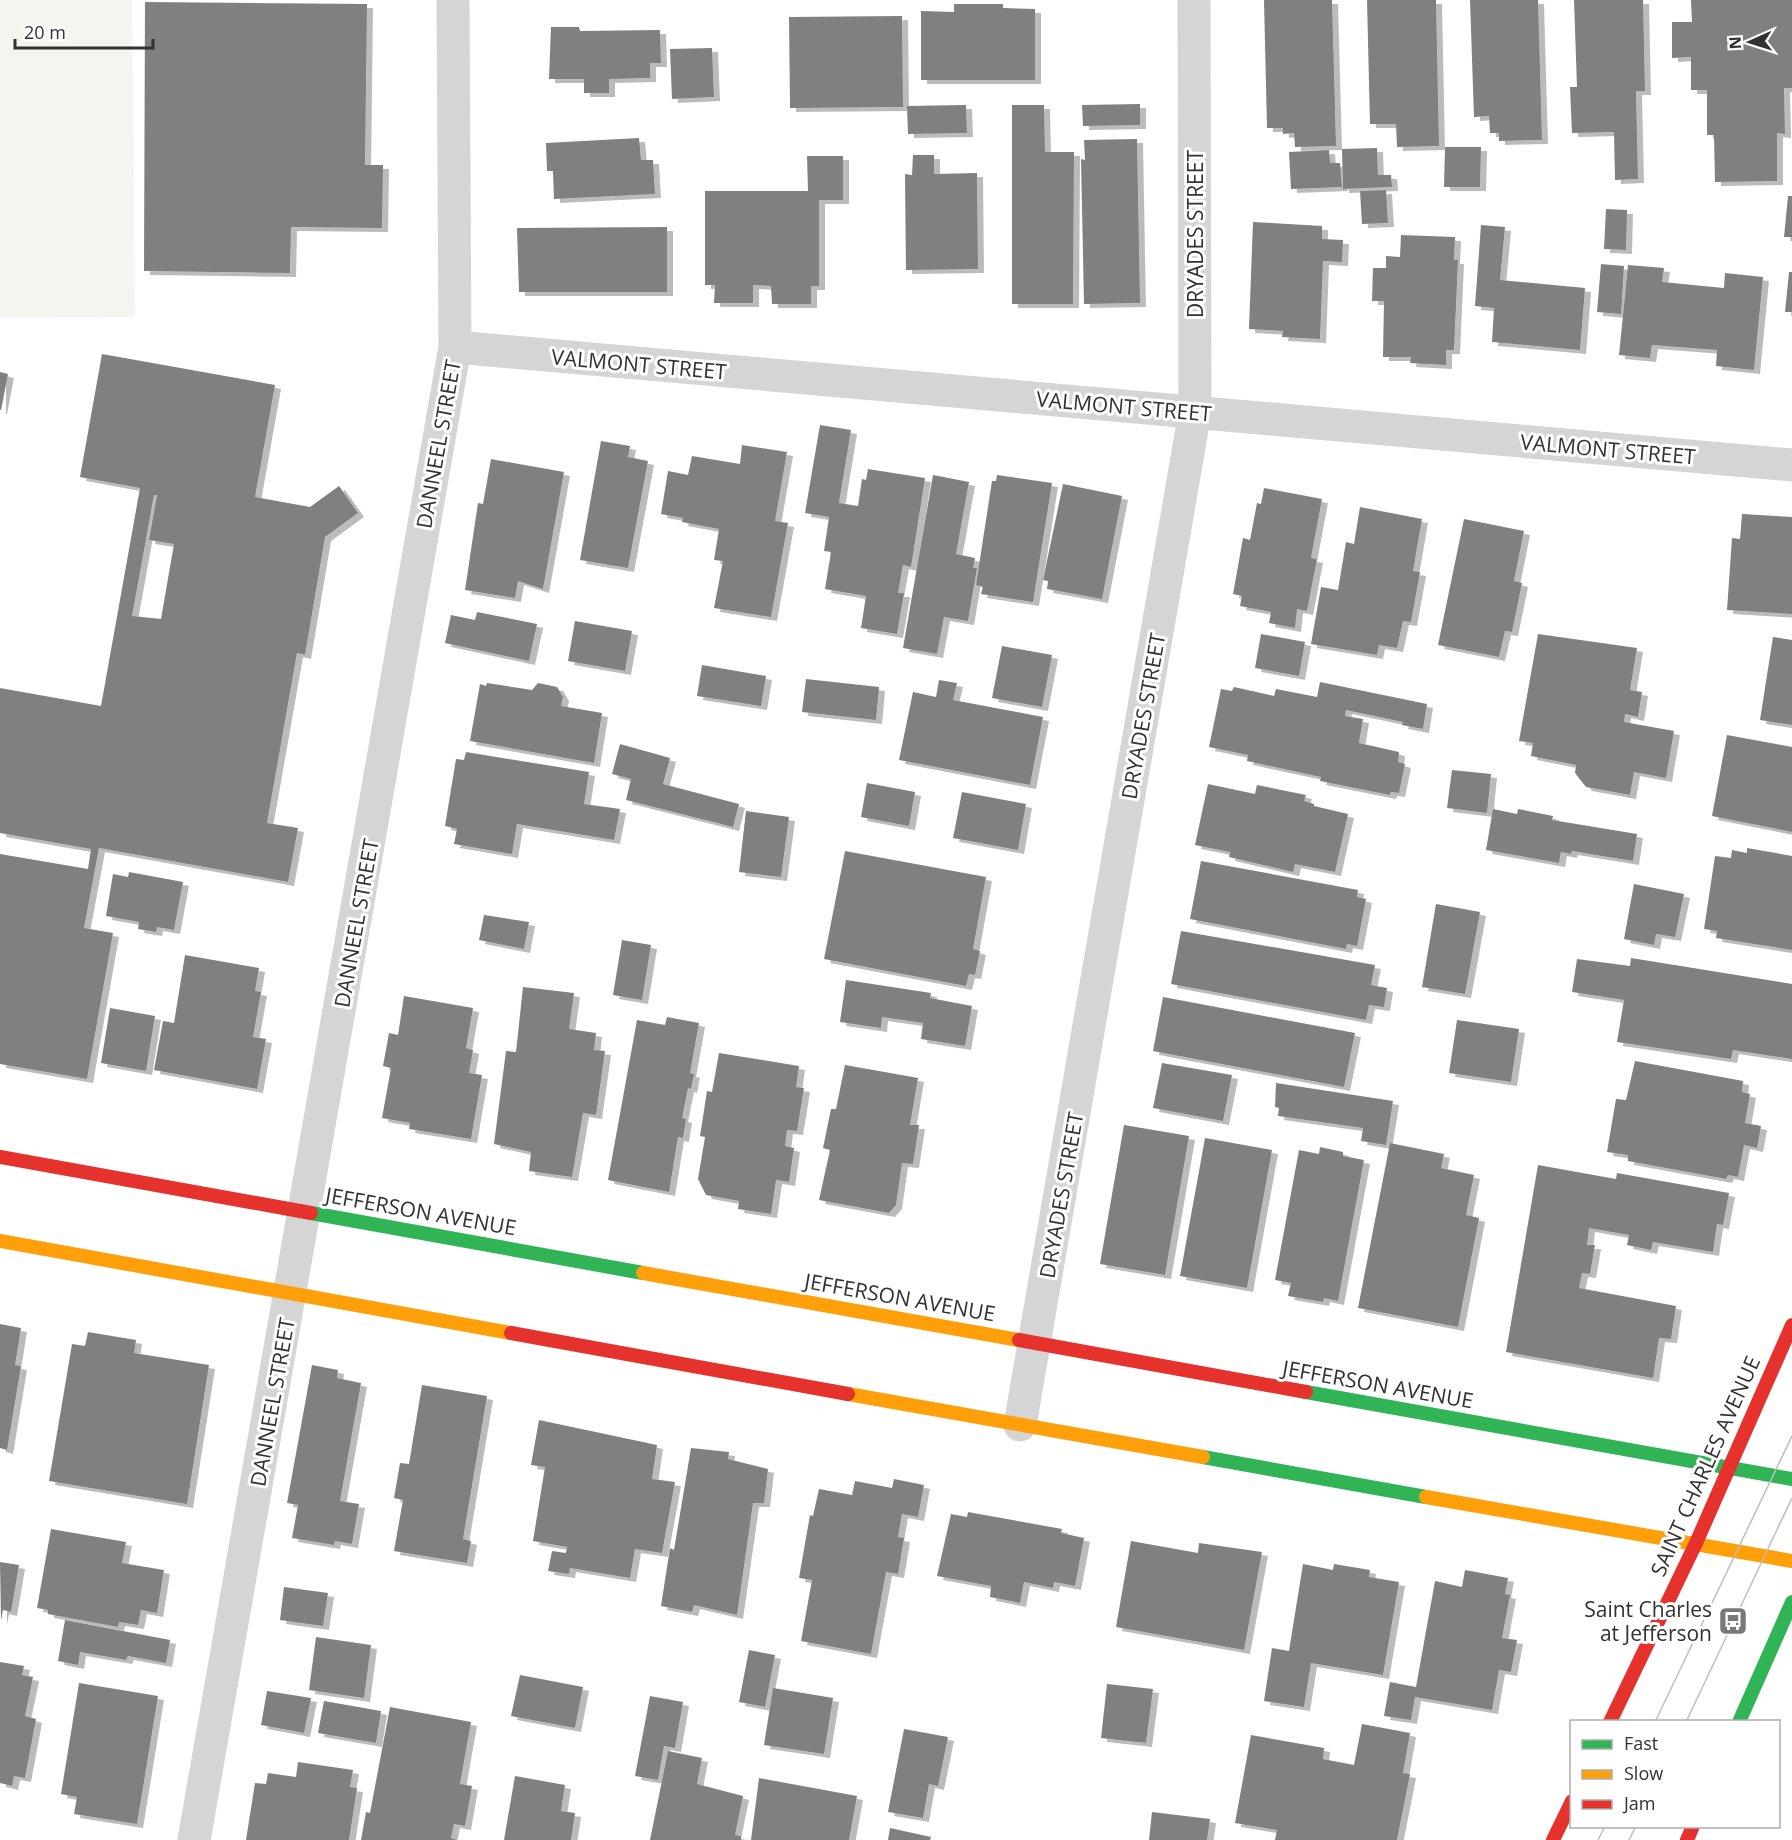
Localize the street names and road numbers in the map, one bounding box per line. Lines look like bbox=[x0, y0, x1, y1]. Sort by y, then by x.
street label: DRYADES STREET bbox=[1181, 150, 1209, 318]
street label: VALMONT STREET bbox=[550, 342, 728, 386]
street label: DANNEEL STREET bbox=[409, 357, 467, 531]
street label: VALMONT STREET bbox=[1035, 384, 1213, 428]
street label: VALMONT STREET bbox=[1519, 427, 1697, 471]
street label: DRYADES STREET bbox=[1115, 630, 1171, 801]
street label: DANNEEL STREET bbox=[327, 836, 385, 1010]
street label: DRYADES STREET bbox=[1033, 1109, 1089, 1280]
street label: JEFFERSON AVENUE bbox=[322, 1180, 518, 1242]
street label: JEFFERSON AVENUE bbox=[801, 1266, 997, 1328]
street label: DANNEEL STREET bbox=[243, 1315, 301, 1489]
street label: SAINT CHARLES AVENUE bbox=[1644, 1351, 1766, 1581]
street label: JEFFERSON AVENUE bbox=[1279, 1353, 1475, 1415]

